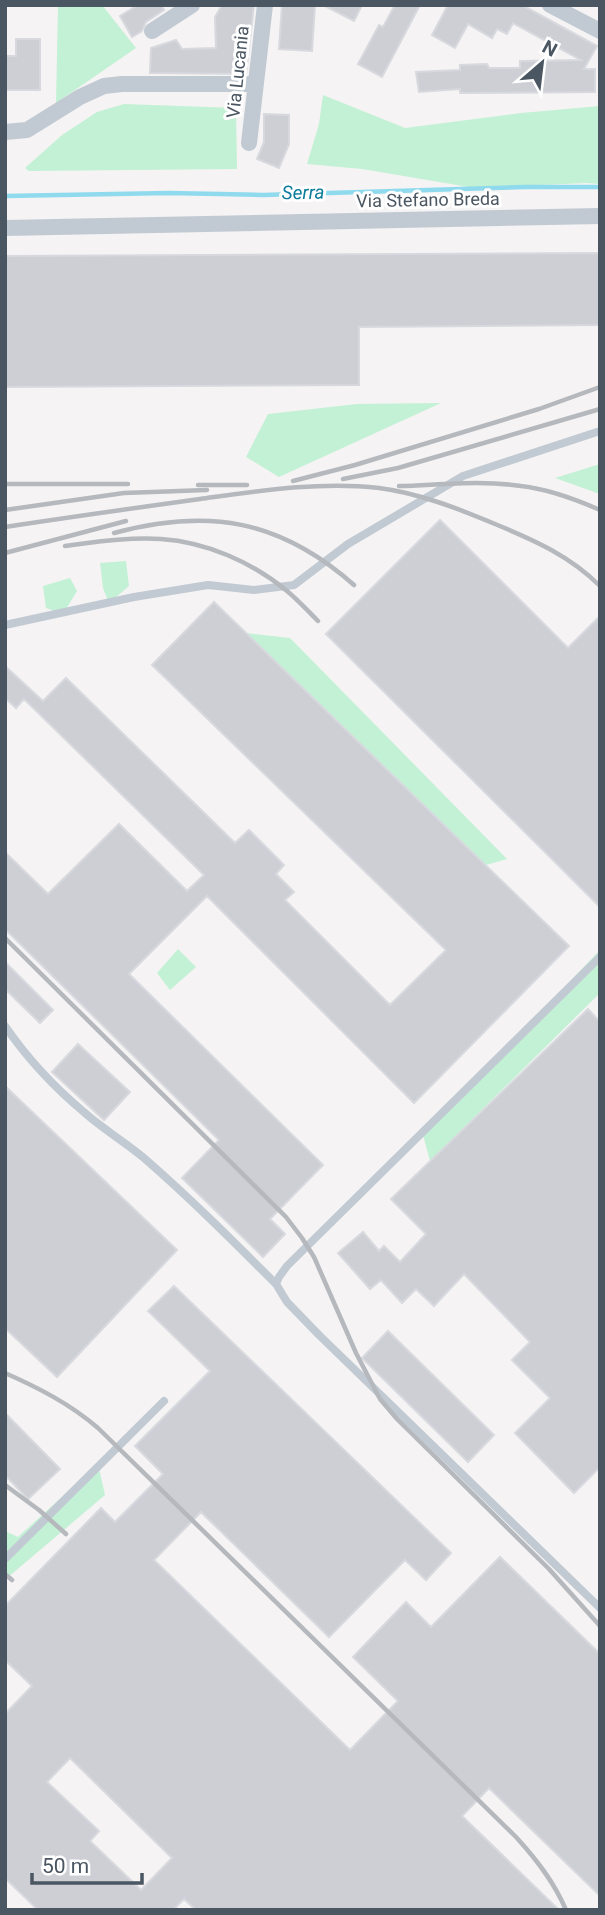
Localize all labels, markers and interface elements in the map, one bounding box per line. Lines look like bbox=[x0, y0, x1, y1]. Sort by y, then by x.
street label: Via Lucania bbox=[222, 25, 253, 119]
north arrow bbox=[507, 28, 577, 98]
text: N bbox=[538, 35, 561, 62]
water label: Serra bbox=[281, 181, 325, 204]
street label: Via Stefano Breda bbox=[356, 188, 500, 211]
scale bar bbox=[32, 1842, 142, 1886]
text: 50 m bbox=[42, 1854, 89, 1878]

